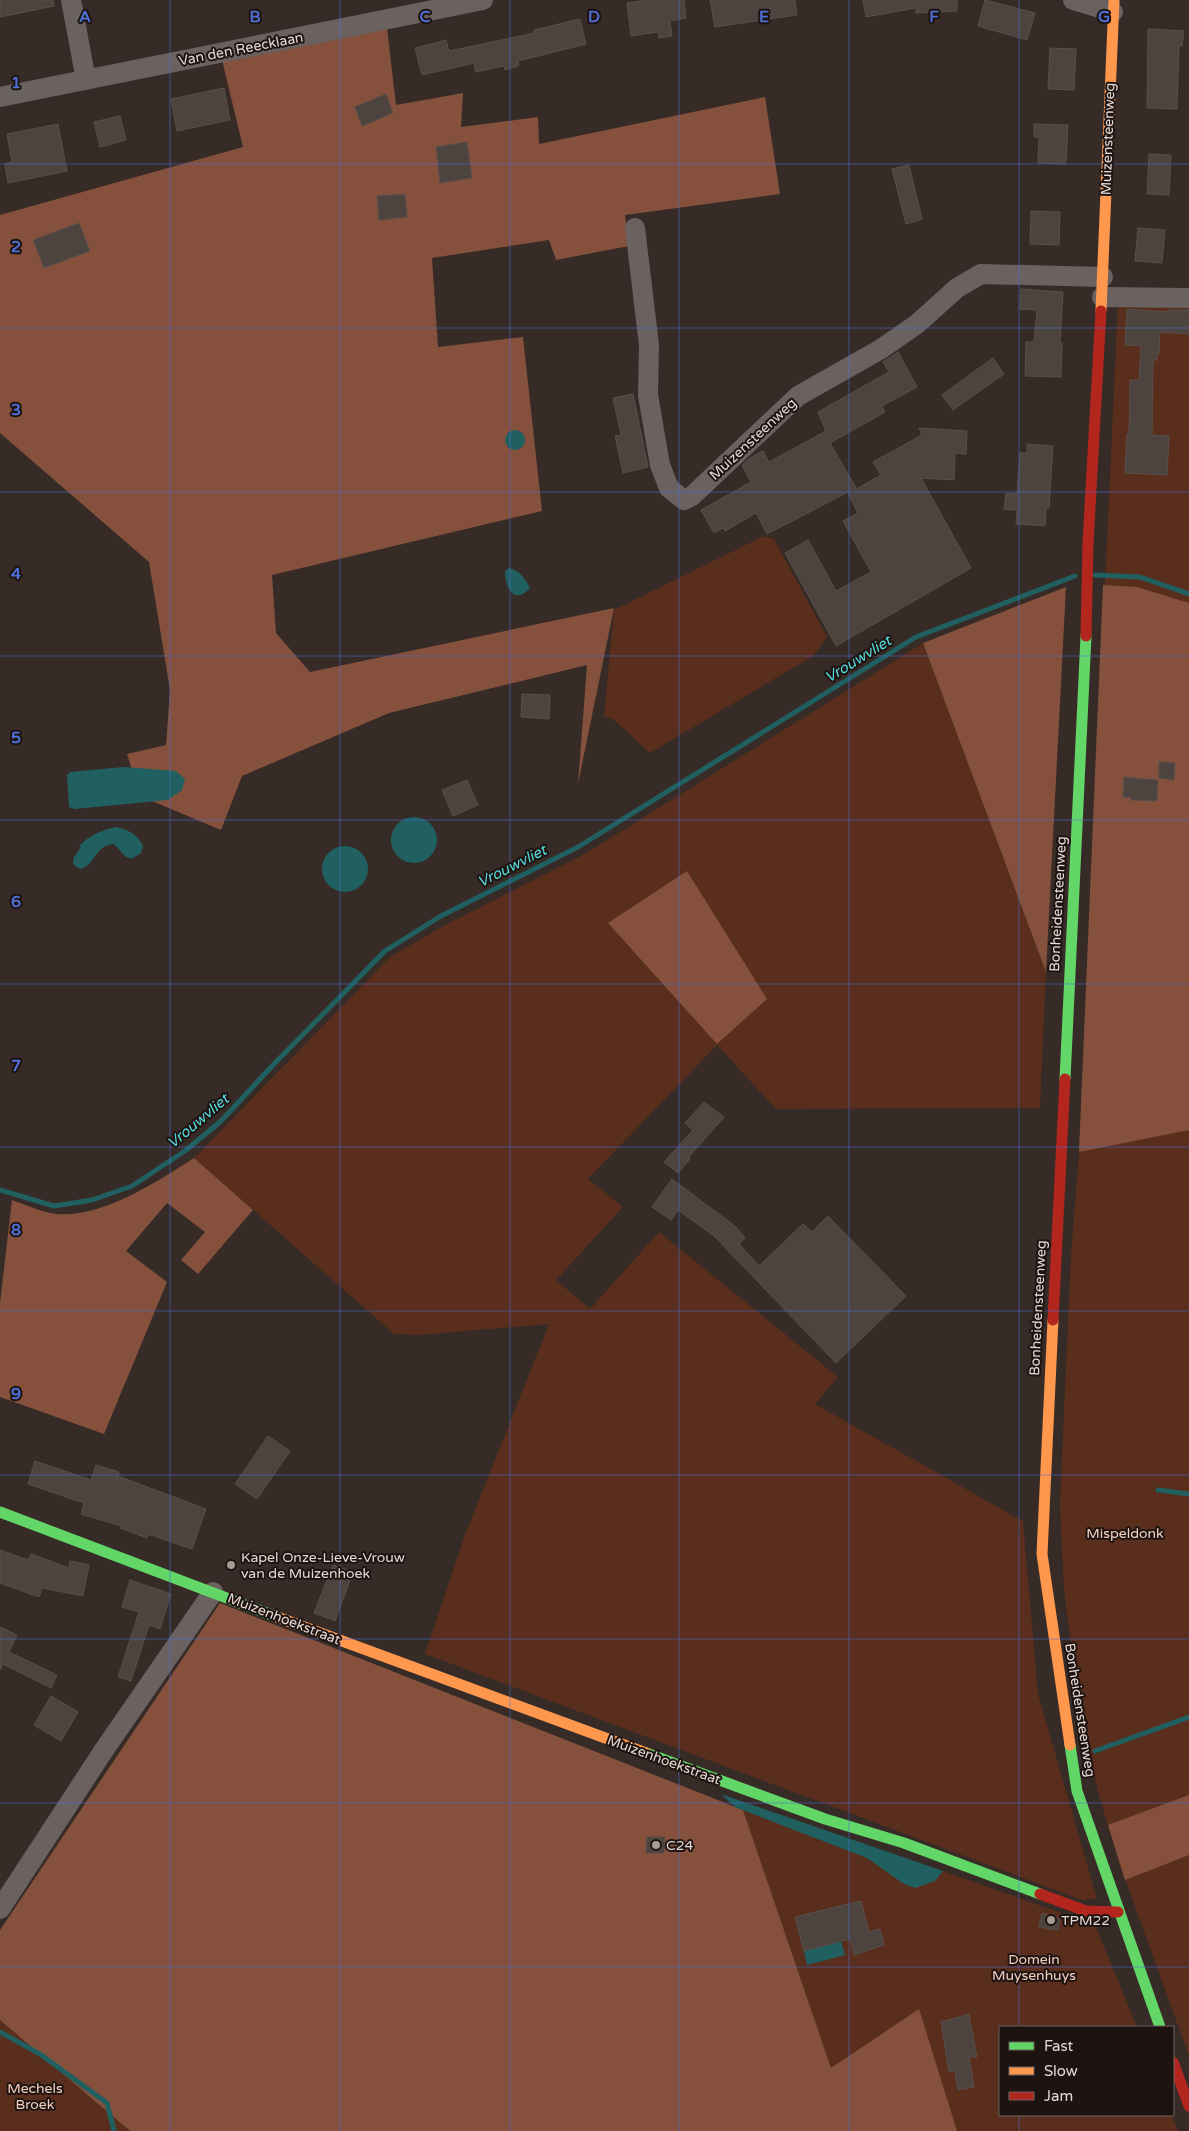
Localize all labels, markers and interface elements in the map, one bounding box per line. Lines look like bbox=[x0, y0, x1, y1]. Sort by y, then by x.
text: A bbox=[79, 7, 91, 27]
text: B bbox=[249, 7, 261, 27]
text: C bbox=[419, 7, 431, 27]
text: D bbox=[588, 7, 600, 27]
text: E bbox=[759, 7, 769, 27]
text: F bbox=[929, 7, 939, 27]
text: G bbox=[1098, 7, 1110, 27]
street label: Van den Reecklaan bbox=[177, 29, 305, 69]
text: 1 bbox=[11, 73, 21, 93]
street label: Muizensteenweg bbox=[1098, 82, 1118, 196]
text: 2 bbox=[11, 237, 21, 257]
street label: Muizensteenweg bbox=[706, 394, 800, 484]
text: 3 bbox=[11, 400, 21, 420]
text: 4 bbox=[11, 564, 21, 584]
water label: Vrouwvliet bbox=[821, 630, 897, 687]
text: 5 bbox=[11, 728, 21, 748]
street label: Bonheidensteenweg bbox=[1046, 836, 1070, 972]
water label: Vrouwvliet bbox=[474, 840, 552, 891]
text: 6 bbox=[11, 892, 21, 912]
text: 7 bbox=[11, 1056, 21, 1076]
water label: Vrouwvliet bbox=[163, 1089, 234, 1152]
text: 8 bbox=[11, 1220, 21, 1240]
street label: Bonheidensteenweg bbox=[1026, 1240, 1050, 1376]
text: 9 bbox=[11, 1384, 21, 1404]
park label: Mispeldonk bbox=[1086, 1525, 1164, 1542]
place label: Kapel Onze-Lieve-Vrouw van de Muizenhoek bbox=[241, 1549, 405, 1582]
marker: Kapel Onze-Lieve-Vrouw van de Muizenhoek bbox=[225, 1559, 237, 1571]
street label: Muizenhoekstraat bbox=[225, 1590, 343, 1649]
street label: Bonheidensteenweg bbox=[1061, 1642, 1099, 1778]
street label: Muizenhoekstraat bbox=[605, 1732, 724, 1789]
place label: C24 bbox=[666, 1837, 694, 1854]
marker: C24 bbox=[650, 1839, 662, 1851]
place label: TPM22 bbox=[1061, 1912, 1110, 1929]
marker: TPM22 bbox=[1045, 1914, 1057, 1926]
park label: Domein Muysenhuys bbox=[992, 1951, 1076, 1984]
legend bbox=[999, 2026, 1174, 2116]
text: Fast bbox=[1044, 2037, 1074, 2055]
text: Slow bbox=[1044, 2062, 1078, 2080]
park label: Mechels Broek bbox=[7, 2080, 63, 2113]
text: Jam bbox=[1044, 2087, 1073, 2105]

